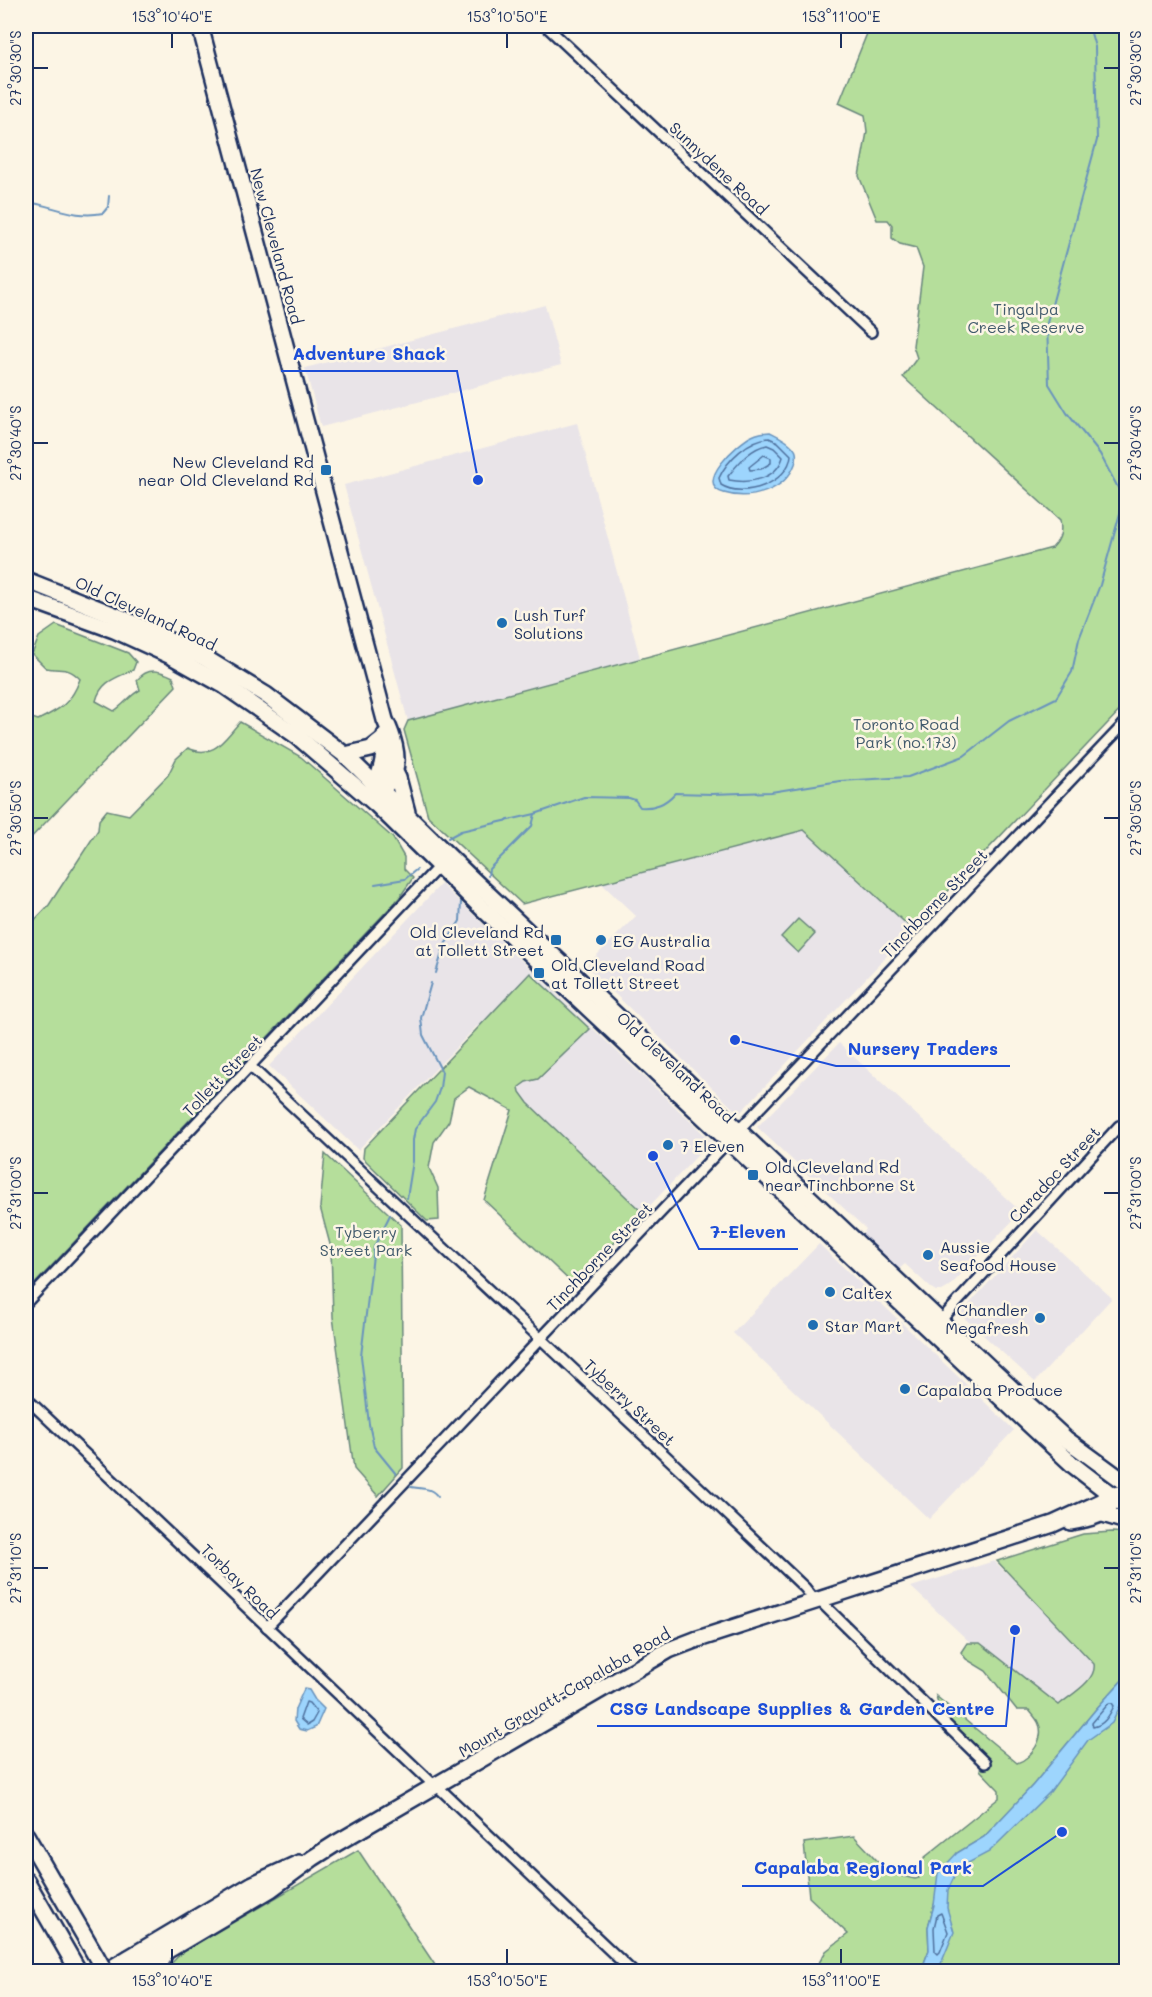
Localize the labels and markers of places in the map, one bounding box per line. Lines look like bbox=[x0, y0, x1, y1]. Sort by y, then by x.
callout: Adventure Shack bbox=[281, 335, 457, 371]
place label: New Cleveland Rd near Old Cleveland Rd bbox=[138, 451, 314, 490]
marker: New Cleveland Rd near Old Cleveland Rd bbox=[319, 463, 333, 477]
place label: Lush Turf Solutions bbox=[514, 604, 586, 643]
marker: Lush Turf Solutions bbox=[495, 616, 509, 630]
place label: Old Cleveland Rd at Tollett Street bbox=[410, 921, 544, 960]
place label: EG Australia bbox=[613, 930, 711, 951]
marker: Old Cleveland Rd at Tollett Street bbox=[549, 933, 563, 947]
marker: EG Australia bbox=[594, 933, 608, 947]
place label: Old Cleveland Road at Tollett Street bbox=[551, 954, 705, 993]
marker: Old Cleveland Road at Tollett Street bbox=[532, 966, 546, 980]
callout: Nursery Traders bbox=[836, 1030, 1010, 1066]
place label: 7 Eleven bbox=[680, 1135, 744, 1156]
marker: 7 Eleven bbox=[661, 1138, 675, 1152]
place label: Old Cleveland Rd near Tinchborne St bbox=[765, 1156, 916, 1195]
marker: Old Cleveland Rd near Tinchborne St bbox=[746, 1168, 760, 1182]
callout: 7-Eleven bbox=[699, 1213, 798, 1249]
place label: Aussie Seafood House bbox=[940, 1236, 1057, 1275]
marker: Aussie Seafood House bbox=[921, 1248, 935, 1262]
place label: Caltex bbox=[842, 1282, 893, 1303]
marker: Caltex bbox=[823, 1285, 837, 1299]
place label: Chandler Megafresh bbox=[945, 1299, 1028, 1338]
marker: Chandler Megafresh bbox=[1033, 1311, 1047, 1325]
place label: Star Mart bbox=[825, 1315, 902, 1336]
marker: Star Mart bbox=[806, 1318, 820, 1332]
place label: Capalaba Produce bbox=[917, 1379, 1063, 1400]
marker: Capalaba Produce bbox=[898, 1382, 912, 1396]
callout: CSG Landscape Supplies & Garden Centre bbox=[597, 1690, 1006, 1726]
callout: Capalaba Regional Park bbox=[742, 1850, 983, 1886]

